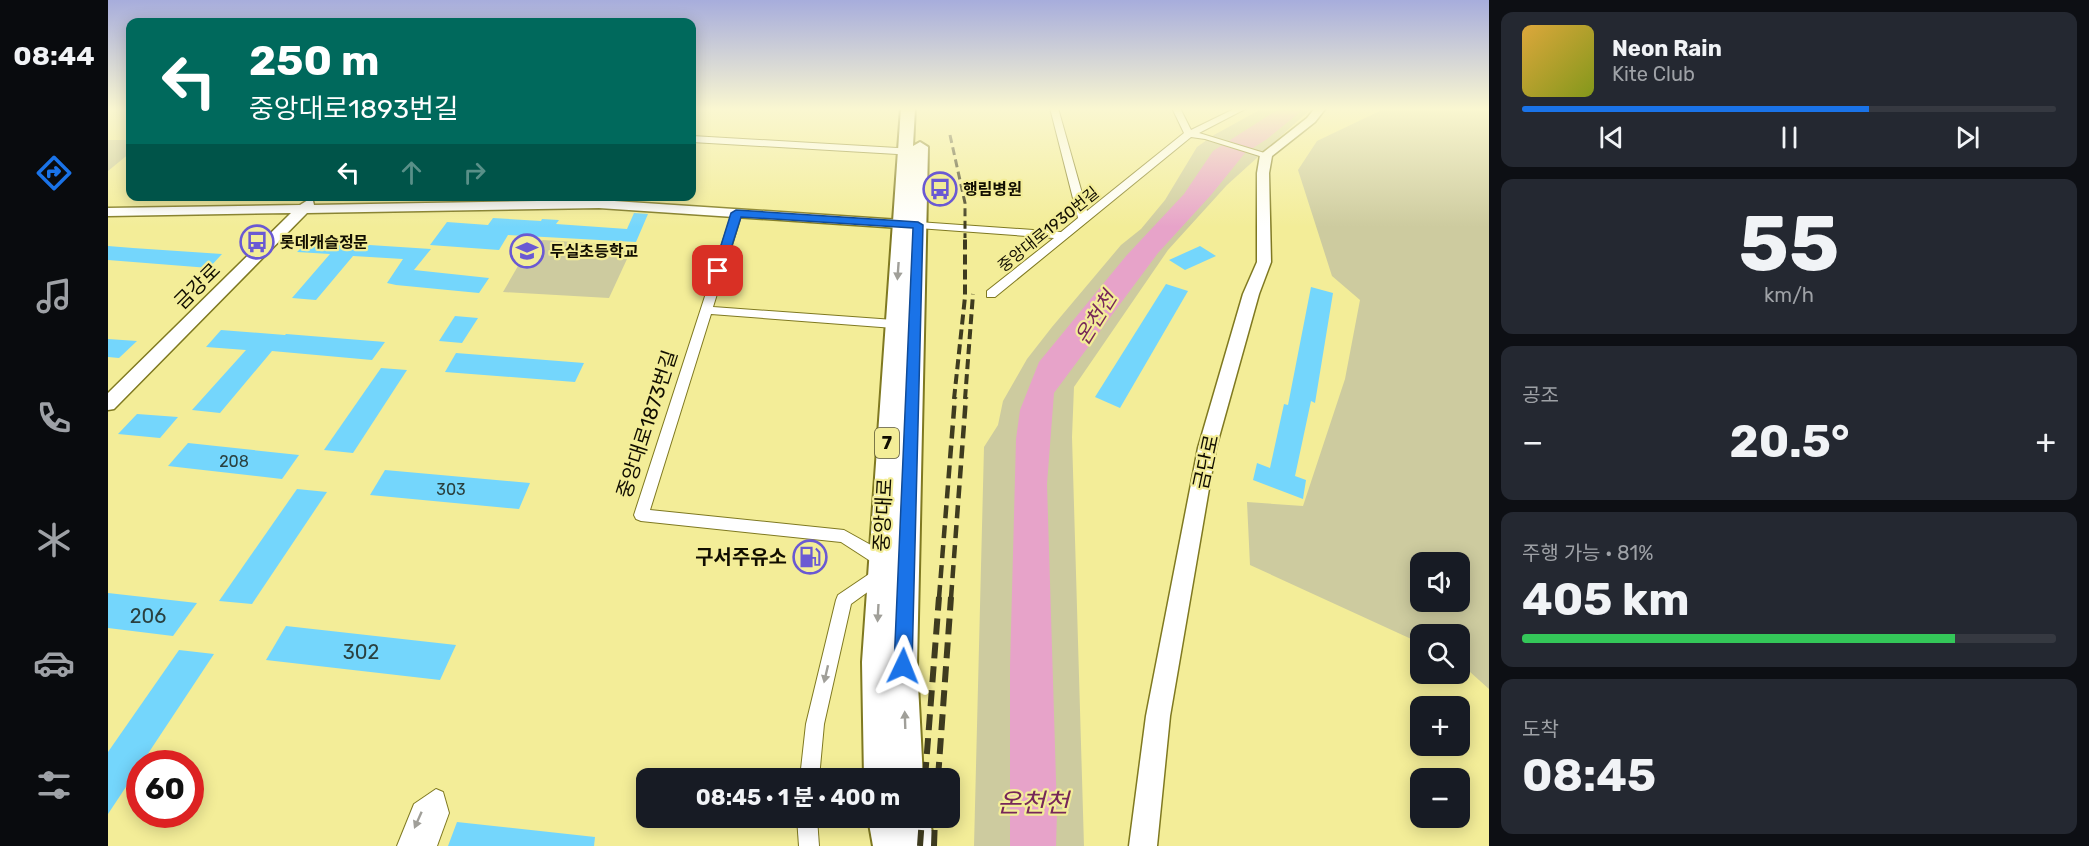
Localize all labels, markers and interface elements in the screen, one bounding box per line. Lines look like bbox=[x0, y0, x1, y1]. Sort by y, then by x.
text: Neon Rain bbox=[1612, 35, 1722, 62]
text: 250 m bbox=[249, 36, 379, 86]
text: 08:44 bbox=[13, 40, 95, 72]
icon: left bbox=[150, 42, 228, 120]
text: Kite Club bbox=[1612, 62, 1695, 86]
text: 중앙대로1893번길 bbox=[249, 93, 459, 125]
icon: previous bbox=[1595, 121, 1628, 154]
icon: pause bbox=[1773, 121, 1806, 154]
icon: next bbox=[1951, 121, 1984, 154]
icon: directions bbox=[33, 152, 75, 194]
icon: left bbox=[332, 156, 365, 189]
icon: ahead bbox=[395, 156, 428, 189]
icon: right bbox=[458, 156, 491, 189]
bus stop icon: 행림병원 bbox=[922, 171, 958, 207]
place label: 행림병원 bbox=[963, 180, 1022, 199]
street label: 중앙대로1930번길 bbox=[994, 183, 1103, 276]
text: 55 bbox=[1739, 197, 1839, 290]
bus stop icon: 롯데캐슬정문 bbox=[239, 224, 275, 260]
place label: 롯데캐슬정문 bbox=[280, 233, 368, 252]
school or university icon: 두실초등학교 bbox=[509, 233, 545, 269]
place label: 두실초등학교 bbox=[550, 242, 639, 261]
pin bbox=[692, 245, 743, 296]
icon: arrive bbox=[701, 254, 734, 287]
street label: 금강로 bbox=[169, 258, 225, 314]
one-way arrow bbox=[893, 262, 902, 281]
icon: music bbox=[33, 275, 75, 317]
text: km/h bbox=[1764, 283, 1814, 307]
water label: 온천천 bbox=[1070, 284, 1123, 349]
street label: 중앙대로1873번길 bbox=[612, 347, 682, 501]
text: 공조 bbox=[1522, 383, 1559, 407]
icon: phone bbox=[33, 397, 75, 439]
text: 20.5° bbox=[1730, 415, 1849, 468]
text: − bbox=[1522, 422, 1543, 461]
text: + bbox=[2035, 422, 2056, 461]
road number: 7 bbox=[875, 428, 899, 458]
street label: 금단로 bbox=[1189, 433, 1223, 491]
house number: 208 bbox=[219, 452, 249, 471]
street label: 중앙대로 bbox=[869, 478, 897, 552]
house number: 303 bbox=[436, 480, 466, 499]
icon: climate bbox=[33, 519, 75, 561]
fuel station icon: 구서주유소 bbox=[792, 539, 828, 575]
text: 주행 가능 · 81% bbox=[1522, 541, 1653, 565]
place label: 구서주유소 bbox=[695, 545, 787, 569]
map controls bbox=[1410, 552, 1470, 828]
button: sound bbox=[1410, 552, 1470, 612]
text: 405 km bbox=[1522, 573, 1690, 626]
one-way arrow bbox=[874, 603, 883, 622]
house number: 206 bbox=[130, 604, 166, 628]
button: search bbox=[1410, 624, 1470, 684]
position arrow bbox=[871, 634, 935, 698]
house number: 302 bbox=[343, 640, 379, 664]
icon: car bbox=[33, 642, 75, 684]
one-way arrow bbox=[821, 664, 831, 683]
button: + bbox=[1410, 696, 1470, 756]
one-way arrow bbox=[900, 711, 910, 730]
text: 도착 bbox=[1522, 717, 1559, 741]
text: 08:45 bbox=[1522, 749, 1656, 802]
speed limit sign: 60 bbox=[126, 750, 204, 828]
icon: filters bbox=[33, 764, 75, 806]
button: − bbox=[1410, 768, 1470, 828]
text: 08:45 · 1 분 · 400 m bbox=[696, 784, 900, 811]
water label: 온천천 bbox=[997, 788, 1072, 819]
one-way arrow bbox=[413, 811, 423, 829]

